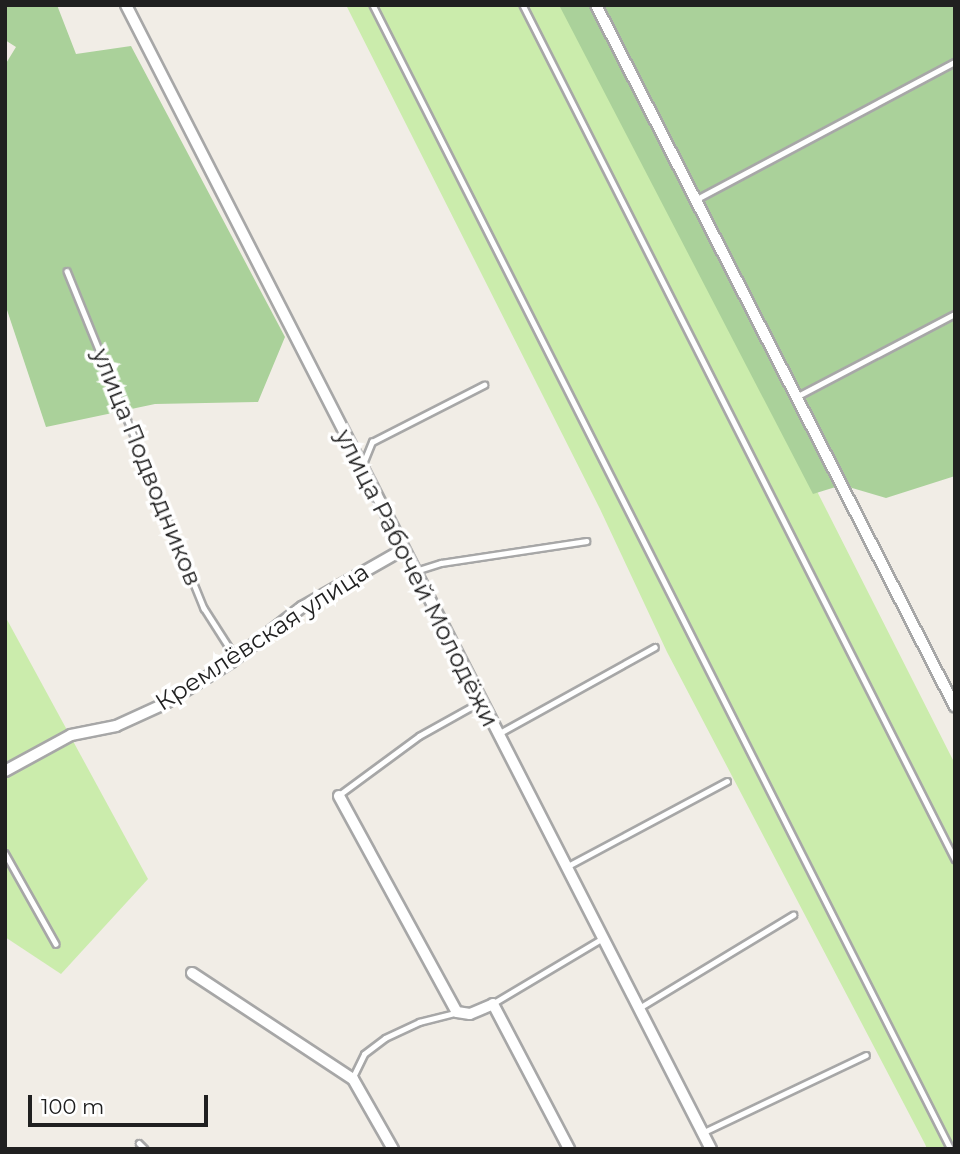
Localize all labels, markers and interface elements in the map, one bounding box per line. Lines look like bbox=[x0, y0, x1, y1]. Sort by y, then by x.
street label: улица Подводников bbox=[86, 344, 208, 590]
street label: улица Рабочей Молодёжи bbox=[329, 424, 505, 732]
street label: Кремлёвская улица bbox=[150, 557, 374, 717]
scale bar bbox=[32, 1080, 212, 1124]
text: 100 m bbox=[41, 1094, 104, 1119]

